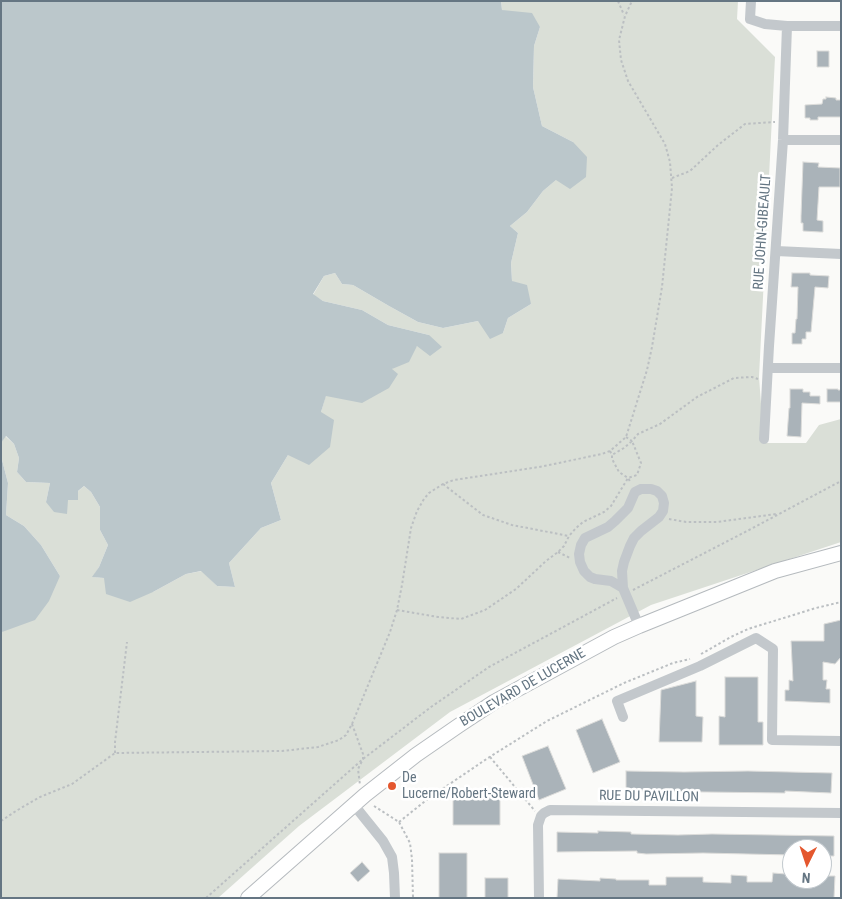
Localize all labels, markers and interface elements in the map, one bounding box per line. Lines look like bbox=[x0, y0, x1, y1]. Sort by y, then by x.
street label: RUE JOHN-GIBEAULT bbox=[751, 174, 775, 290]
street label: BOULEVARD DE LUCERNE bbox=[457, 645, 589, 731]
place label: De Lucerne/Robert-Steward bbox=[402, 770, 536, 802]
marker: De Lucerne/Robert-Steward bbox=[386, 780, 398, 792]
street label: RUE DU PAVILLON bbox=[599, 788, 699, 806]
north arrow bbox=[782, 839, 832, 889]
text: N bbox=[801, 870, 811, 886]

